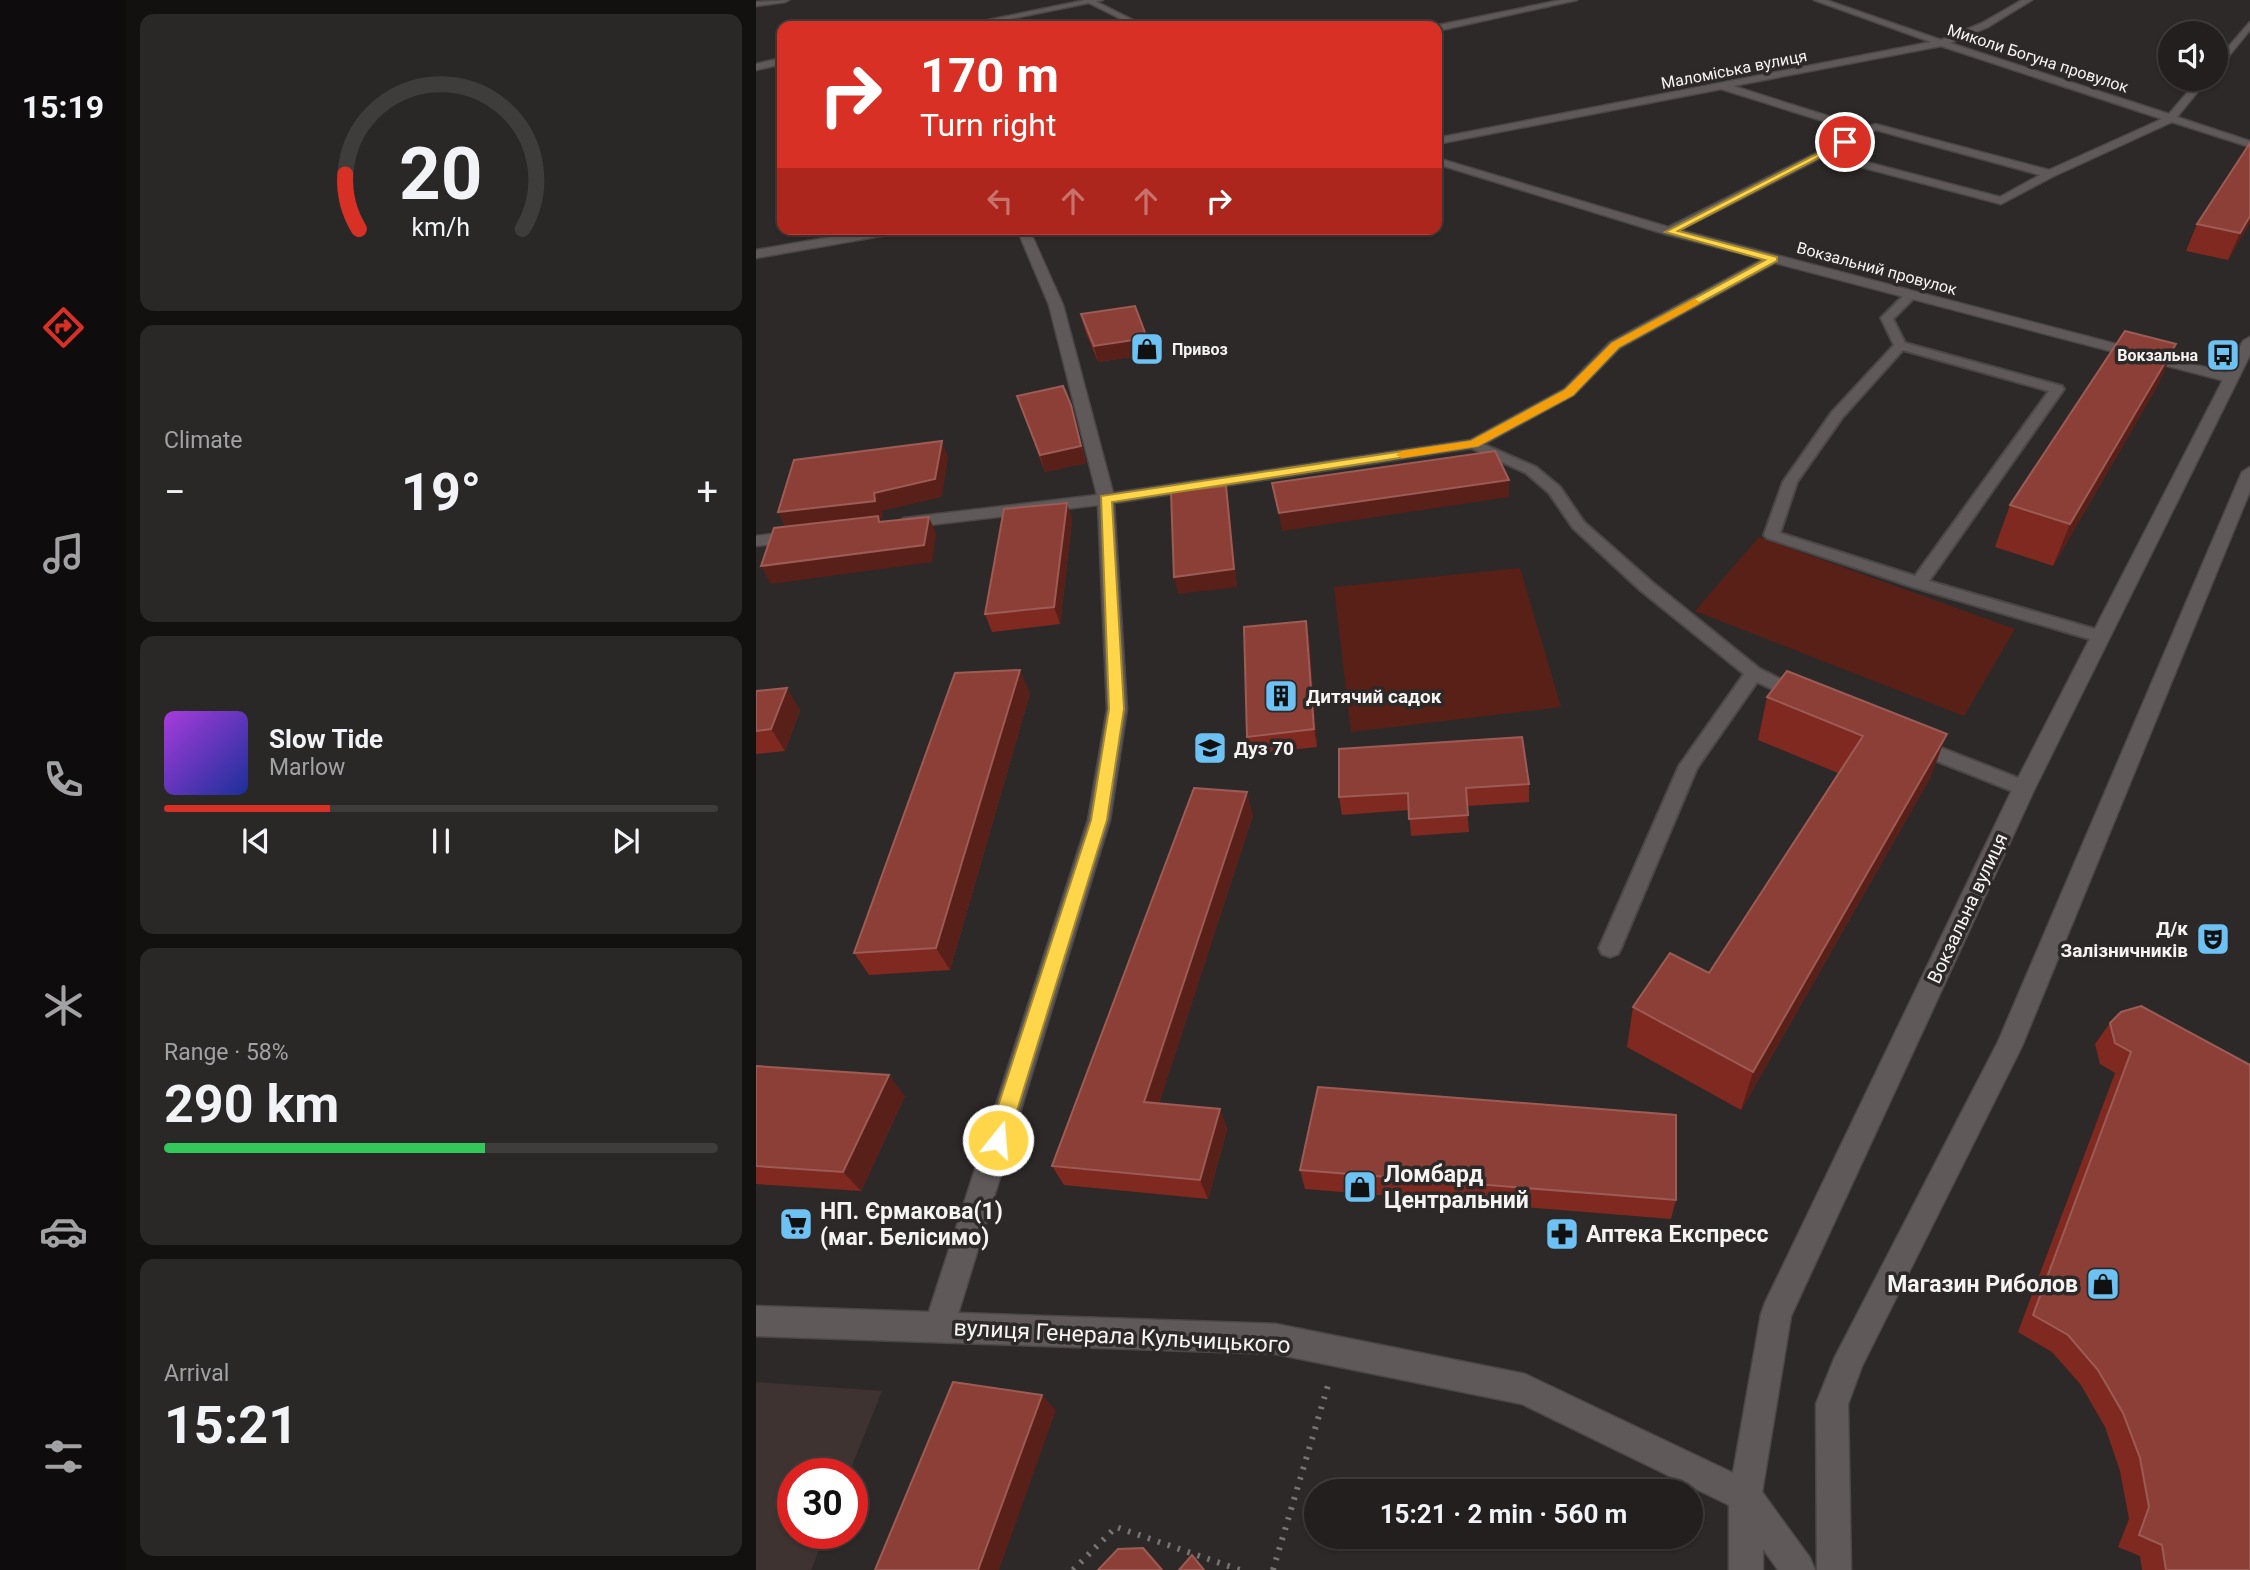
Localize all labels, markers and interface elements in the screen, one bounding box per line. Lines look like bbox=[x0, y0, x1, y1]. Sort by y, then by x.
street label: Миколи Богуна провулок bbox=[1945, 20, 2131, 97]
map controls bbox=[2158, 21, 2228, 91]
button: sound bbox=[2158, 21, 2228, 91]
street label: Маломіська вулиця bbox=[1659, 46, 1809, 93]
text: 170 m bbox=[920, 47, 1059, 104]
icon: right bbox=[805, 49, 896, 140]
text: 15:19 bbox=[22, 88, 104, 126]
text: Turn right bbox=[920, 106, 1056, 144]
pin bbox=[1815, 112, 1875, 172]
icon: arrive bbox=[1826, 123, 1864, 161]
text: 20 bbox=[399, 131, 483, 217]
icon: left bbox=[981, 182, 1019, 220]
icon: ahead bbox=[1054, 182, 1092, 220]
icon: ahead bbox=[1127, 182, 1165, 220]
icon: right bbox=[1200, 182, 1238, 220]
text: km/h bbox=[412, 212, 470, 241]
street label: Вокзальний провулок bbox=[1795, 238, 1959, 299]
icon: directions bbox=[39, 303, 88, 352]
shop icon: Привоз bbox=[1128, 330, 1166, 368]
bus stop icon: Вокзальна bbox=[2204, 336, 2242, 374]
place label: Привоз bbox=[1172, 340, 1228, 359]
place label: Вокзальна bbox=[2117, 346, 2198, 365]
text: Climate bbox=[164, 427, 243, 454]
text: 19° bbox=[401, 462, 481, 523]
text: − bbox=[164, 470, 186, 514]
text: + bbox=[696, 470, 718, 514]
icon: music bbox=[39, 529, 88, 578]
building icon: Дитячий садок bbox=[1262, 677, 1300, 715]
place label: Дитячий садок bbox=[1306, 685, 1442, 708]
text: Slow Tide bbox=[269, 724, 383, 754]
school or university icon: Дуз 70 bbox=[1191, 729, 1229, 767]
place label: Дуз 70 bbox=[1234, 737, 1294, 760]
text: Marlow bbox=[269, 754, 345, 781]
icon: phone bbox=[39, 755, 88, 804]
icon: previous bbox=[237, 822, 275, 860]
icon: pause bbox=[422, 822, 460, 860]
icon: next bbox=[607, 822, 645, 860]
street label: Вокзальна вулиця bbox=[1923, 829, 2012, 987]
place label: Д/к Залізничників bbox=[2061, 917, 2188, 962]
theatre icon: Д/к Залізничників bbox=[2194, 920, 2232, 958]
icon: climate bbox=[39, 981, 88, 1030]
text: Range · 58% bbox=[164, 1039, 289, 1066]
text: 290 km bbox=[164, 1074, 339, 1135]
position arrow bbox=[961, 1103, 1035, 1177]
place label: Ломбард Центральний bbox=[1384, 1161, 1529, 1214]
shop icon: Ломбард Центральний bbox=[1341, 1168, 1379, 1206]
place label: НП. Єрмакова(1) (маг. Белісимо) bbox=[820, 1198, 1003, 1251]
supermarket icon: НП. Єрмакова(1) (маг. Белісимо) bbox=[777, 1205, 815, 1243]
icon: car bbox=[39, 1207, 88, 1256]
pharmacy icon: Аптека Експресс bbox=[1543, 1215, 1581, 1253]
place label: Аптека Експресс bbox=[1586, 1221, 1769, 1248]
shop icon: Магазин Риболов bbox=[2084, 1265, 2122, 1303]
place label: Магазин Риболов bbox=[1887, 1271, 2078, 1298]
street label: вулиця Генерала Кульчицького bbox=[953, 1314, 1291, 1359]
text: Arrival bbox=[164, 1360, 229, 1387]
text: 15:21 bbox=[164, 1395, 298, 1456]
icon: filters bbox=[39, 1432, 88, 1481]
speed limit sign: 30 bbox=[777, 1458, 868, 1549]
text: 15:21 · 2 min · 560 m bbox=[1380, 1499, 1627, 1529]

